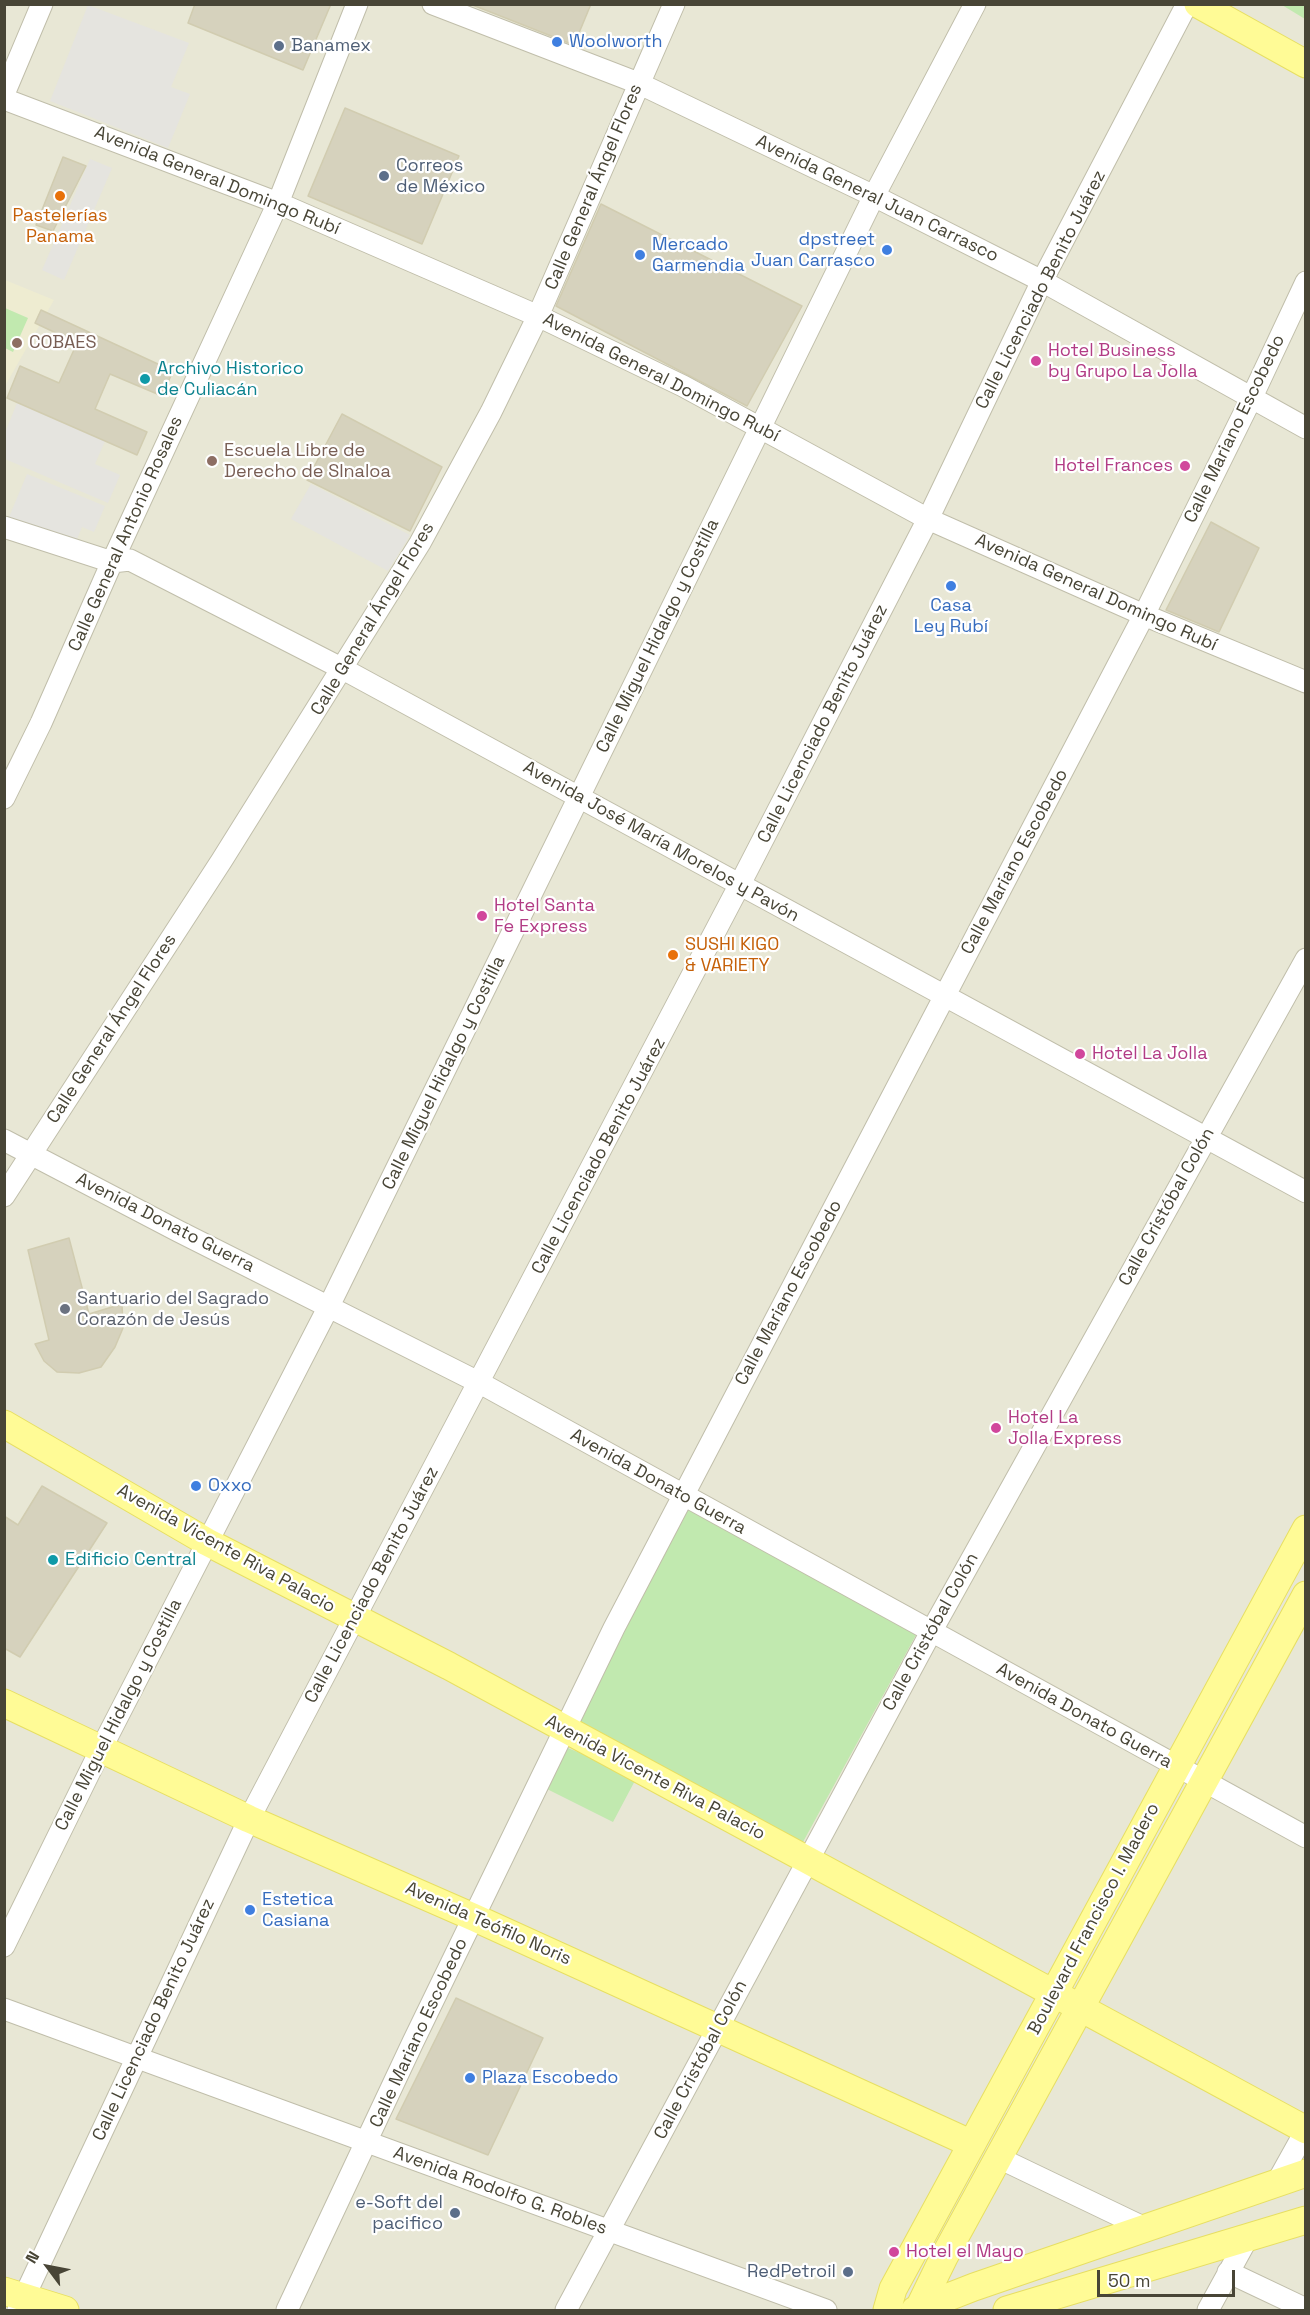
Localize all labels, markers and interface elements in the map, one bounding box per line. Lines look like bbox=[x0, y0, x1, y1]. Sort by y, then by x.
place label: Woolworth bbox=[569, 31, 663, 53]
place label: Banamex bbox=[291, 35, 371, 57]
marker: Woolworth bbox=[550, 35, 564, 49]
marker: Banamex bbox=[272, 39, 286, 53]
street label: Calle General Ángel Flores bbox=[541, 81, 647, 293]
street label: Avenida General Domingo Rubí bbox=[91, 122, 343, 240]
street label: Avenida General Juan Carrasco bbox=[752, 131, 1002, 267]
place label: Correos de México bbox=[396, 155, 485, 198]
street label: Calle Licenciado Benito Juárez bbox=[971, 167, 1111, 413]
marker: Correos de México bbox=[377, 169, 391, 183]
marker: Pastelerías Panama bbox=[53, 189, 67, 203]
place label: Pastelerías Panama bbox=[13, 205, 107, 248]
place label: dpstreet Juan Carrasco bbox=[751, 229, 875, 272]
place label: Mercado Garmendia bbox=[652, 234, 745, 276]
marker: dpstreet Juan Carrasco bbox=[880, 243, 894, 257]
marker: Mercado Garmendia bbox=[633, 248, 647, 262]
street label: Avenida General Domingo Rubí bbox=[539, 309, 783, 447]
street label: Calle Mariano Escobedo bbox=[1180, 331, 1290, 527]
place label: COBAES bbox=[29, 332, 96, 354]
marker: COBAES bbox=[10, 336, 24, 350]
place label: Hotel Business by Grupo La Jolla bbox=[1048, 340, 1198, 382]
marker: Hotel Business by Grupo La Jolla bbox=[1029, 354, 1043, 368]
place label: Archivo Historico de Culiacán bbox=[157, 358, 304, 400]
marker: Archivo Historico de Culiacán bbox=[138, 372, 152, 386]
street label: Calle General Antonio Rosales bbox=[64, 413, 188, 655]
place label: Escuela Libre de Derecho de SInaloa bbox=[224, 440, 391, 482]
marker: Escuela Libre de Derecho de SInaloa bbox=[205, 454, 219, 468]
place label: Hotel Frances bbox=[1054, 455, 1173, 477]
marker: Hotel Frances bbox=[1178, 459, 1192, 473]
street label: Calle Miguel Hidalgo y Costilla bbox=[592, 516, 724, 756]
street label: Calle General Ángel Flores bbox=[307, 518, 439, 720]
street label: Avenida General Domingo Rubí bbox=[972, 530, 1220, 656]
marker: Casa Ley Rubí bbox=[944, 579, 958, 593]
place label: Casa Ley Rubí bbox=[914, 595, 988, 638]
street label: Calle Licenciado Benito Juárez bbox=[753, 601, 893, 847]
street label: Avenida José María Morelos y Pavón bbox=[519, 757, 803, 927]
street label: Calle Mariano Escobedo bbox=[957, 766, 1073, 958]
place label: Hotel Santa Fe Express bbox=[494, 895, 595, 938]
marker: Hotel Santa Fe Express bbox=[475, 909, 489, 923]
street label: Calle General Ángel Flores bbox=[43, 930, 181, 1128]
place label: SUSHI KIGO & VARIETY bbox=[685, 934, 779, 976]
marker: SUSHI KIGO & VARIETY bbox=[666, 948, 680, 962]
street label: Calle Miguel Hidalgo y Costilla bbox=[378, 953, 510, 1193]
street label: Calle Licenciado Benito Juárez bbox=[527, 1034, 671, 1278]
place label: Hotel La Jolla bbox=[1092, 1043, 1208, 1065]
marker: Hotel La Jolla bbox=[1073, 1047, 1087, 1061]
street label: Calle Cristóbal Colón bbox=[1115, 1124, 1219, 1290]
street label: Avenida Donato Guerra bbox=[72, 1168, 258, 1278]
street label: Calle Mariano Escobedo bbox=[731, 1197, 847, 1389]
place label: Santuario del Sagrado Corazón de Jesús bbox=[77, 1288, 269, 1330]
marker: Santuario del Sagrado Corazón de Jesús bbox=[58, 1302, 72, 1316]
place label: Hotel La Jolla Express bbox=[1008, 1407, 1122, 1450]
marker: Hotel La Jolla Express bbox=[989, 1421, 1003, 1435]
street label: Avenida Donato Guerra bbox=[566, 1425, 750, 1539]
street label: Calle Licenciado Benito Juárez bbox=[300, 1463, 444, 1707]
place label: Oxxo bbox=[208, 1475, 252, 1497]
marker: Oxxo bbox=[189, 1479, 203, 1493]
street label: Avenida Vicente Riva Palacio bbox=[113, 1480, 339, 1618]
place label: Edificio Central bbox=[65, 1549, 197, 1571]
street label: Calle Cristóbal Colón bbox=[879, 1549, 983, 1715]
marker: Edificio Central bbox=[46, 1553, 60, 1567]
street label: Calle Miguel Hidalgo y Costilla bbox=[51, 1595, 187, 1835]
street label: Avenida Donato Guerra bbox=[992, 1659, 1176, 1773]
street label: Avenida Vicente Riva Palacio bbox=[541, 1711, 769, 1845]
street label: Boulevard Francisco I. Madero bbox=[1024, 1800, 1164, 2038]
street label: Avenida Teófilo Noris bbox=[402, 1878, 574, 1970]
place label: Estetica Casiana bbox=[262, 1889, 333, 1932]
street label: Calle Licenciado Benito Juárez bbox=[88, 1895, 220, 2145]
marker: Estetica Casiana bbox=[243, 1903, 257, 1917]
street label: Calle Mariano Escobedo bbox=[366, 1935, 472, 2131]
street label: Calle Cristóbal Colón bbox=[650, 1977, 752, 2143]
place label: Plaza Escobedo bbox=[482, 2067, 618, 2089]
marker: Plaza Escobedo bbox=[463, 2071, 477, 2085]
street label: Avenida Rodolfo G. Robles bbox=[390, 2142, 610, 2240]
place label: e-Soft del pacifico bbox=[355, 2192, 443, 2234]
marker: e-Soft del pacifico bbox=[448, 2206, 462, 2220]
north arrow bbox=[18, 2237, 78, 2297]
place label: Hotel el Mayo bbox=[906, 2241, 1024, 2263]
marker: Hotel el Mayo bbox=[887, 2245, 901, 2259]
text: N bbox=[21, 2247, 44, 2267]
scale bar bbox=[1100, 2258, 1238, 2296]
place label: RedPetroil bbox=[747, 2261, 836, 2283]
marker: RedPetroil bbox=[841, 2265, 855, 2279]
text: 50 m bbox=[1108, 2269, 1150, 2292]

